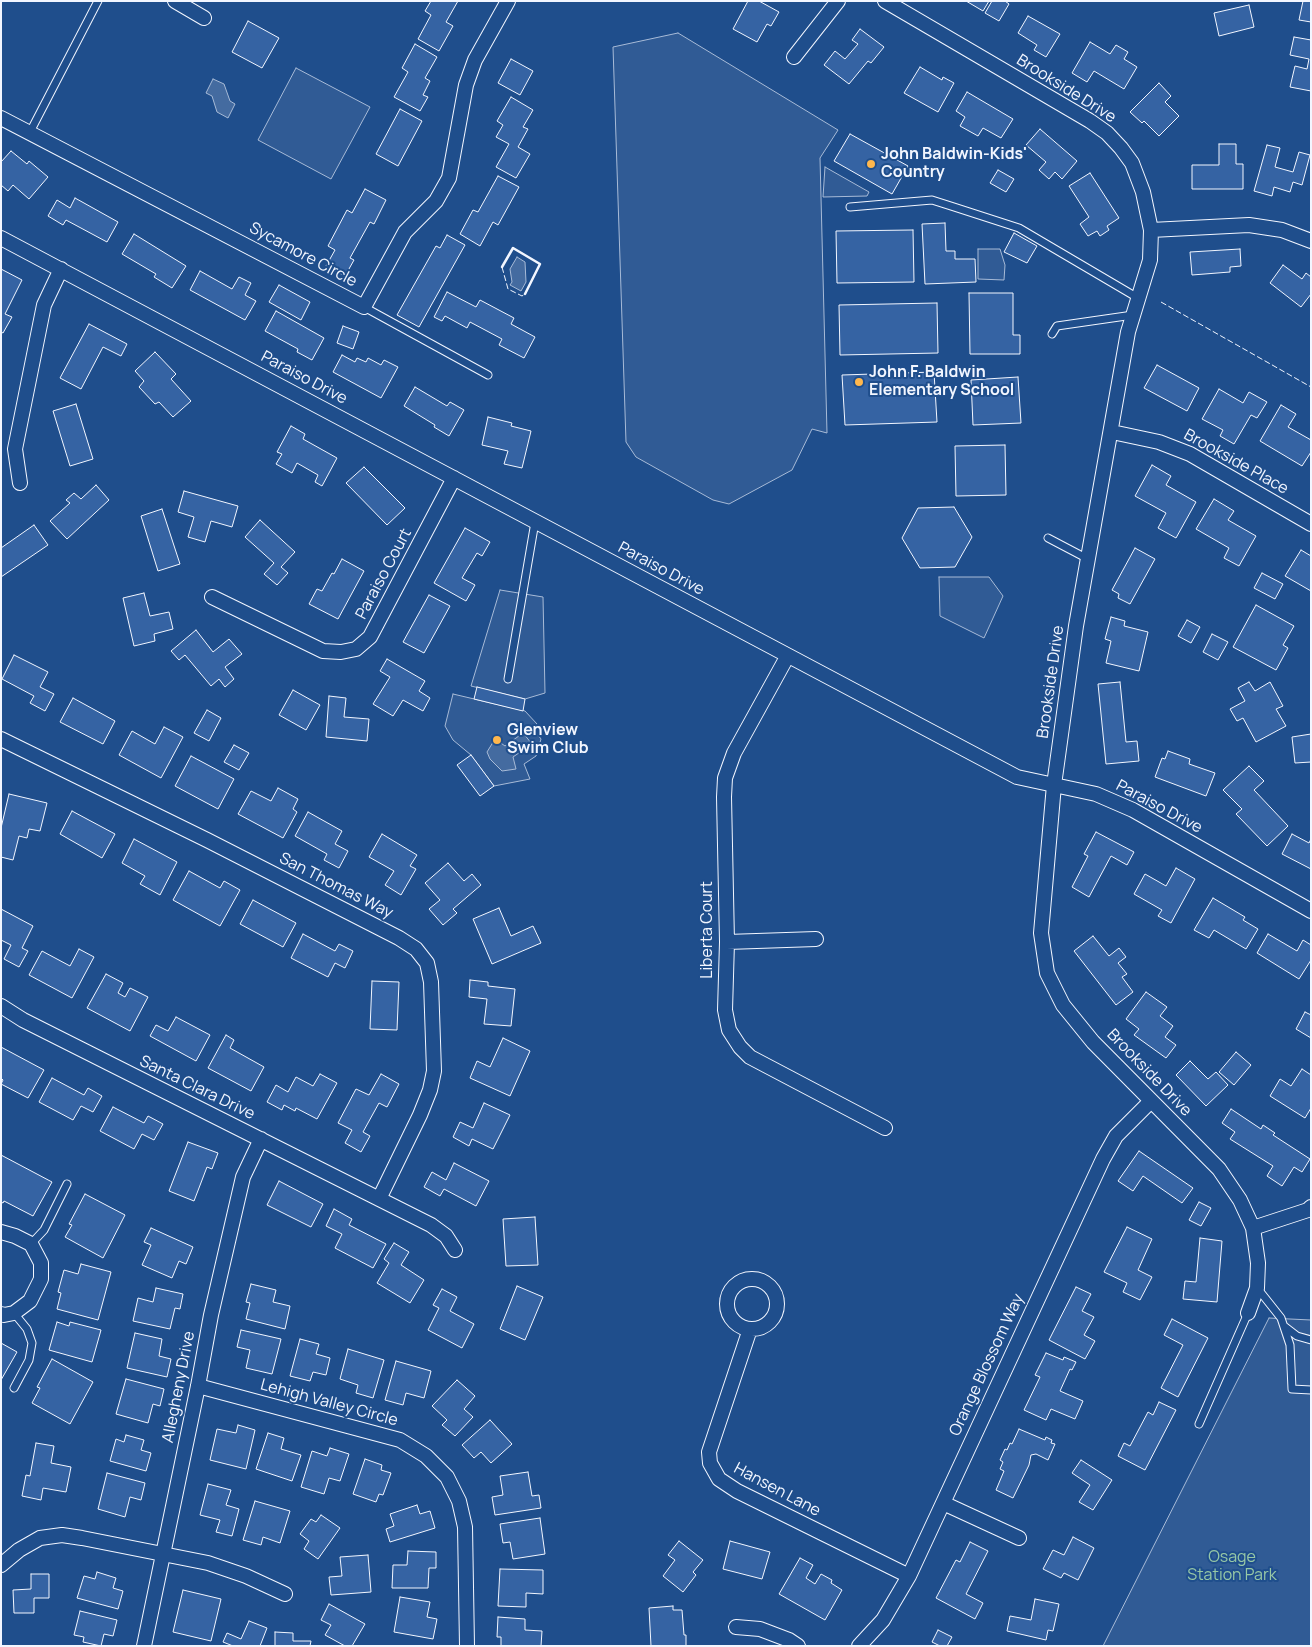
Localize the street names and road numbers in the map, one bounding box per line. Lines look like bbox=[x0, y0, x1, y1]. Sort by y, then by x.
street label: Brookside Drive bbox=[1013, 51, 1119, 127]
street label: Sycamore Circle bbox=[246, 219, 360, 291]
street label: Paraiso Drive bbox=[258, 347, 350, 409]
street label: Brookside Place bbox=[1180, 425, 1292, 499]
street label: Paraiso Court bbox=[352, 525, 416, 623]
street label: Paraiso Drive bbox=[615, 538, 707, 600]
street label: Brookside Drive bbox=[1034, 624, 1068, 740]
street label: Paraiso Drive bbox=[1113, 776, 1205, 838]
street label: San Thomas Way bbox=[276, 849, 396, 923]
street label: Liberta Court bbox=[698, 881, 718, 979]
street label: Brookside Drive bbox=[1103, 1025, 1195, 1121]
street label: Santa Clara Drive bbox=[136, 1052, 258, 1124]
street label: Orange Blossom Way bbox=[946, 1291, 1028, 1439]
street label: Allegheny Drive bbox=[159, 1330, 199, 1444]
street label: Lehigh Valley Circle bbox=[258, 1375, 400, 1431]
street label: Hansen Lane bbox=[730, 1459, 824, 1521]

